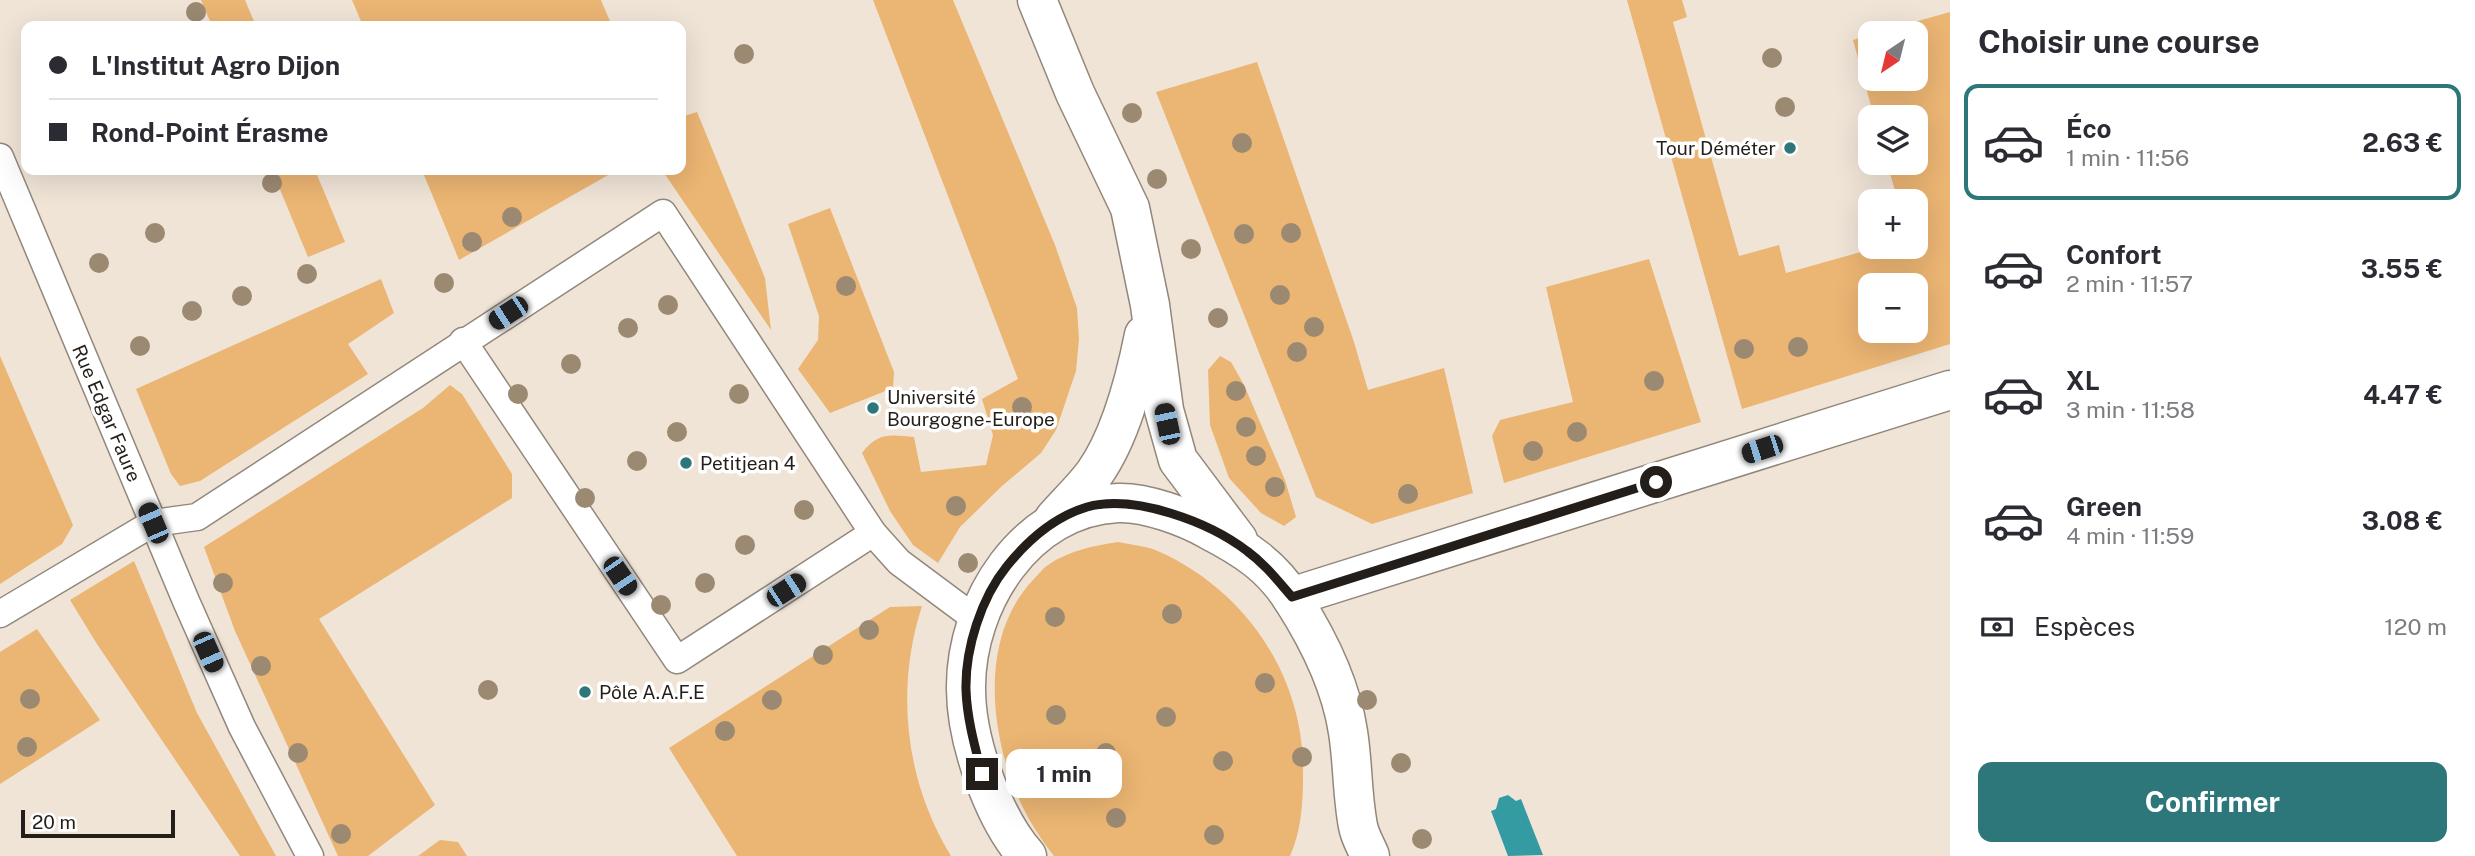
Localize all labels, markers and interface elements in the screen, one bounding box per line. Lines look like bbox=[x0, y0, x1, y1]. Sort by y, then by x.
north arrow bbox=[1858, 21, 1928, 91]
map controls bbox=[1858, 21, 1928, 343]
text: Choisir une course bbox=[1978, 23, 2260, 60]
text: L'Institut Agro Dijon bbox=[91, 50, 340, 81]
button: layers bbox=[1858, 105, 1928, 175]
icon: car bbox=[1982, 111, 2045, 174]
text: Éco bbox=[2066, 113, 2112, 144]
text: Rond-Point Érasme bbox=[91, 117, 329, 148]
text: 2.63 € bbox=[2362, 127, 2443, 158]
place label: Tour Déméter bbox=[1656, 137, 1776, 159]
marker: Tour Déméter bbox=[1782, 140, 1798, 156]
text: 1 min · 11:56 bbox=[2066, 144, 2189, 171]
button: + bbox=[1858, 189, 1928, 259]
icon: car bbox=[1982, 237, 2045, 300]
text: Confort bbox=[2066, 239, 2162, 270]
text: 3.55 € bbox=[2361, 253, 2443, 284]
text: 2 min · 11:57 bbox=[2066, 270, 2193, 297]
button: − bbox=[1858, 273, 1928, 343]
car bbox=[485, 293, 532, 333]
street label: Rue Edgar Faure bbox=[68, 341, 146, 485]
icon: car bbox=[1982, 363, 2045, 426]
text: XL bbox=[2066, 365, 2100, 396]
text: 4.47 € bbox=[2363, 379, 2443, 410]
place label: Université Bourgogne-Europe bbox=[887, 386, 1055, 430]
text: 3 min · 11:58 bbox=[2066, 396, 2195, 423]
marker: Université Bourgogne-Europe bbox=[865, 400, 881, 416]
car bbox=[1153, 401, 1182, 447]
car bbox=[1739, 433, 1786, 465]
place label: Petitjean 4 bbox=[700, 452, 796, 474]
marker: Petitjean 4 bbox=[678, 455, 694, 471]
route start bbox=[1640, 466, 1672, 498]
icon: car bbox=[1982, 489, 2045, 552]
text: Green bbox=[2066, 491, 2142, 522]
car bbox=[136, 500, 171, 546]
text: 3.08 € bbox=[2362, 505, 2443, 536]
text: 4 min · 11:59 bbox=[2066, 522, 2194, 549]
car bbox=[600, 553, 641, 599]
car bbox=[763, 570, 810, 610]
icon: cash bbox=[1978, 608, 2016, 646]
text: Espèces bbox=[2034, 611, 2135, 642]
text: 120 m bbox=[2384, 613, 2447, 640]
car bbox=[190, 629, 227, 675]
place label: Pôle A.A.F.E bbox=[599, 681, 705, 703]
marker: Pôle A.A.F.E bbox=[577, 684, 593, 700]
callout: 1 min bbox=[1006, 750, 1122, 798]
route end bbox=[966, 758, 998, 790]
text: 1 min bbox=[1036, 760, 1092, 787]
button: Confirmer bbox=[1978, 762, 2447, 842]
scale bar bbox=[21, 807, 175, 839]
text: 20 m bbox=[32, 811, 76, 833]

